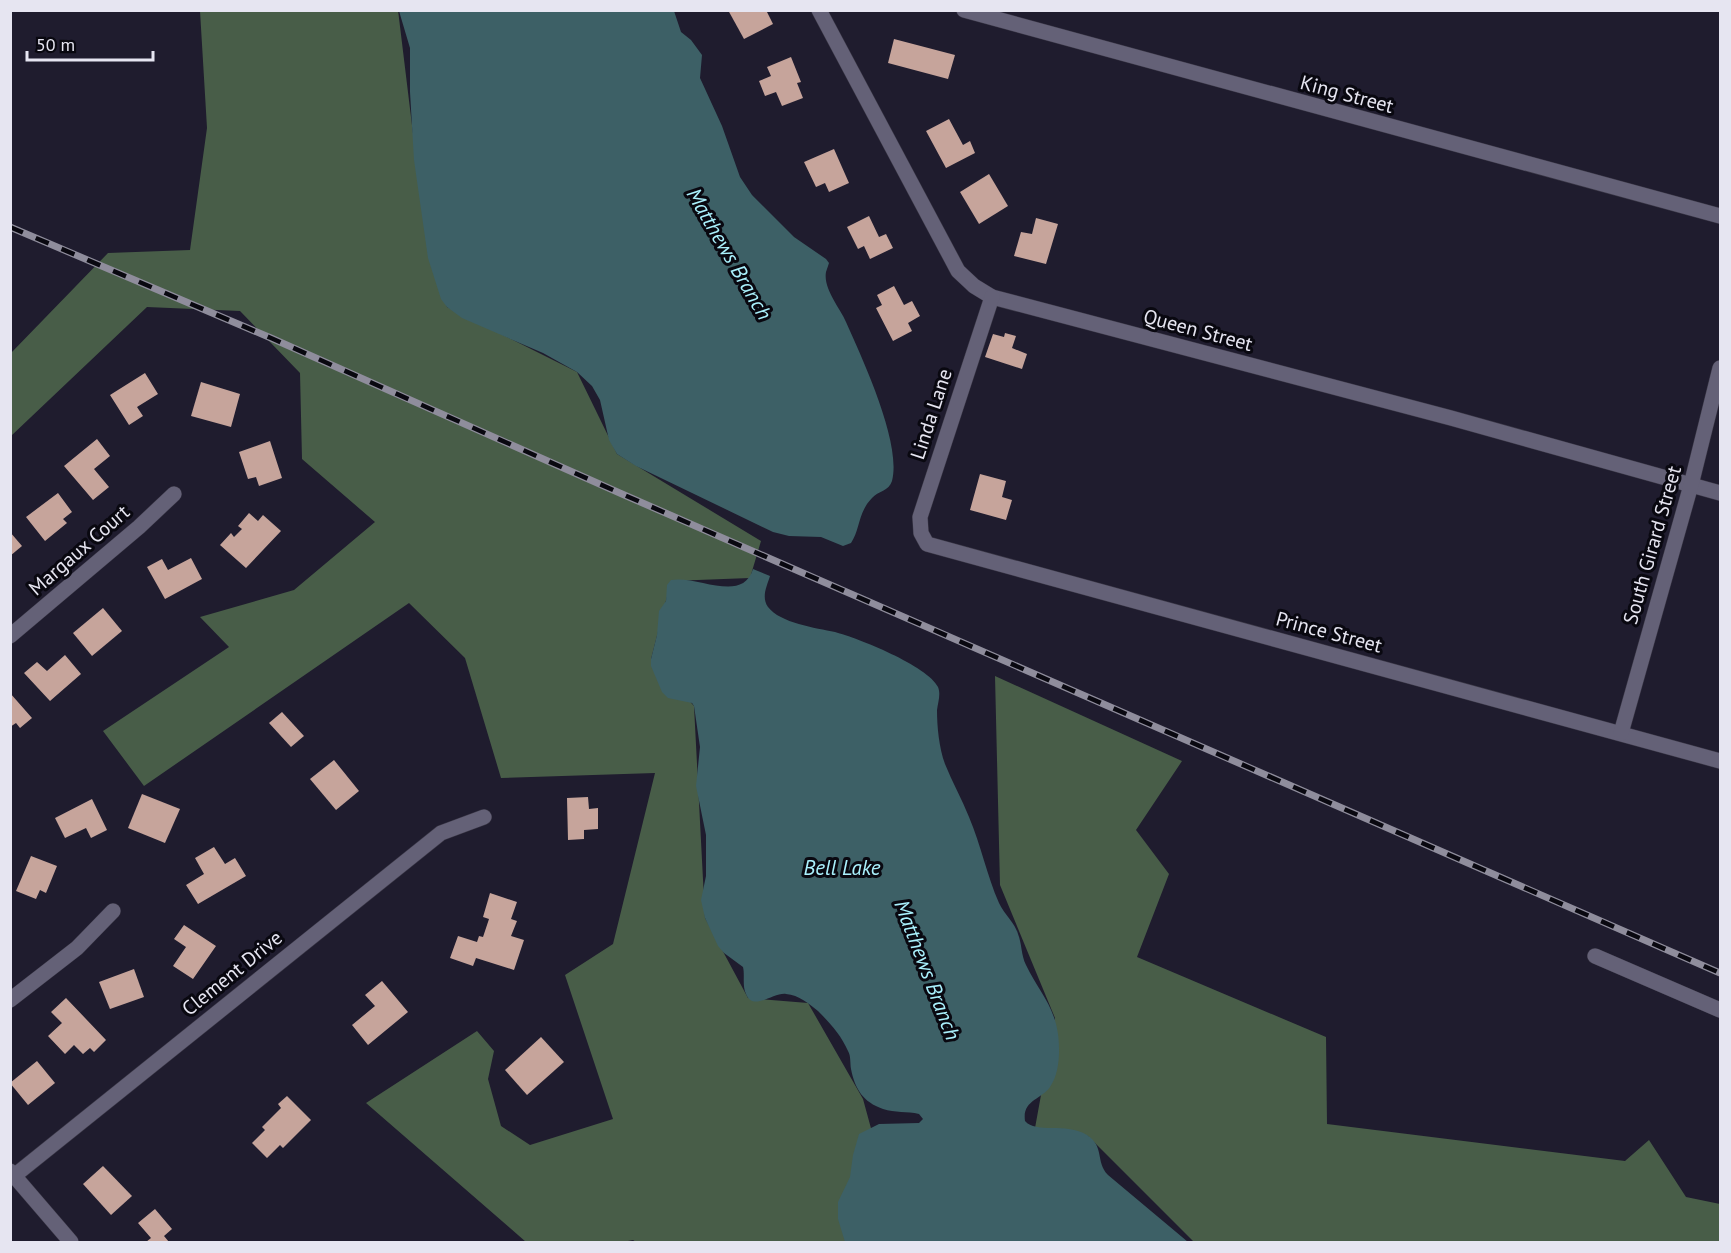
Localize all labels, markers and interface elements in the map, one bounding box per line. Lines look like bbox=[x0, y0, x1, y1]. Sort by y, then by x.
scale bar bbox=[27, 24, 153, 62]
text: 50 m bbox=[36, 33, 75, 56]
street label: King Street bbox=[1297, 69, 1397, 119]
water label: Matthews Branch bbox=[681, 183, 778, 325]
street label: Queen Street bbox=[1141, 303, 1256, 357]
street label: Linda Lane bbox=[904, 365, 958, 463]
street label: South Girard Street bbox=[1617, 463, 1687, 627]
street label: Margaux Court bbox=[23, 499, 135, 601]
street label: Prince Street bbox=[1273, 605, 1385, 659]
water label: Bell Lake bbox=[804, 854, 881, 881]
water label: Matthews Branch bbox=[888, 896, 967, 1044]
street label: Clement Drive bbox=[177, 925, 287, 1021]

